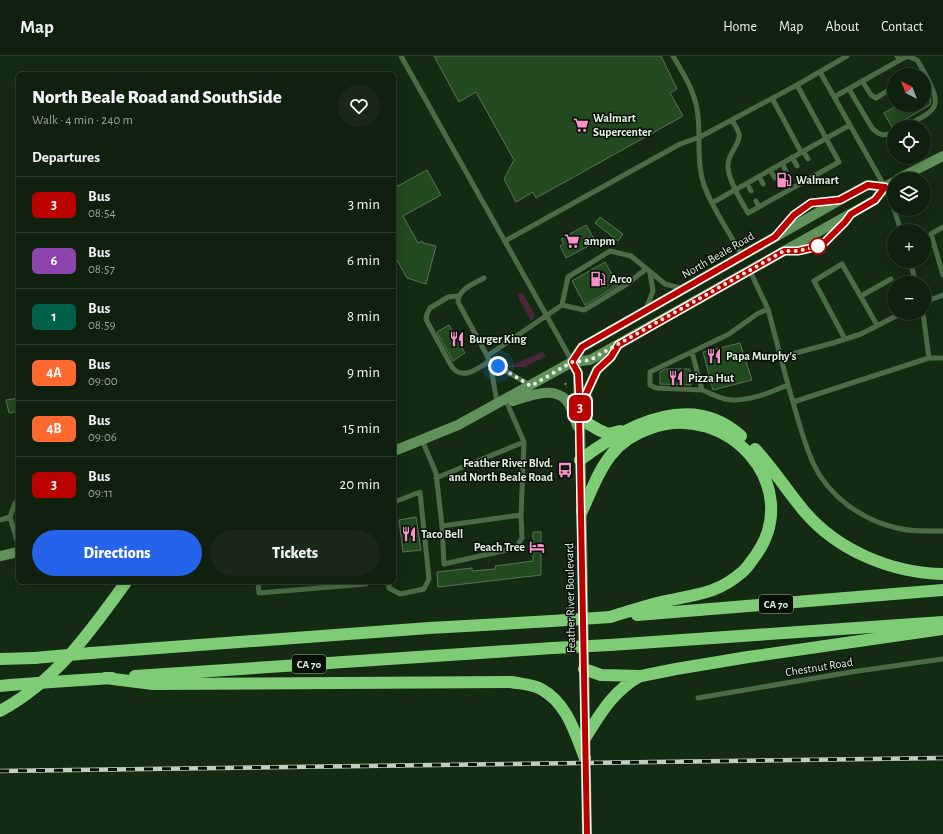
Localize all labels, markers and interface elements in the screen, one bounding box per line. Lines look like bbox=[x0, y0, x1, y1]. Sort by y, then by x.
text: Map bbox=[20, 18, 54, 37]
text: Home bbox=[723, 20, 757, 34]
text: Map bbox=[779, 20, 803, 34]
text: About bbox=[825, 20, 859, 34]
text: Contact bbox=[881, 20, 923, 34]
north arrow bbox=[887, 68, 931, 112]
map controls bbox=[887, 68, 931, 320]
button: heart bbox=[338, 85, 380, 127]
text: North Beale Road and SouthSide bbox=[32, 88, 282, 107]
place label: Walmart Supercenter bbox=[593, 112, 653, 138]
text: Walk · 4 min · 240 m bbox=[32, 114, 133, 127]
supermarket icon: Walmart Supercenter bbox=[572, 116, 590, 134]
button: locate bbox=[887, 120, 931, 164]
text: Departures bbox=[32, 150, 100, 165]
fuel station icon: Walmart bbox=[775, 171, 793, 189]
button: layers bbox=[887, 172, 931, 216]
place label: Walmart bbox=[796, 174, 839, 186]
text: Bus bbox=[88, 189, 110, 204]
text: 3 min bbox=[348, 197, 380, 212]
text: 3 bbox=[51, 198, 57, 212]
text: 08:54 bbox=[88, 207, 116, 220]
button: + bbox=[887, 224, 931, 268]
street label: North Beale Road bbox=[680, 229, 756, 281]
supermarket icon: ampm bbox=[563, 232, 581, 250]
place label: ampm bbox=[584, 235, 616, 247]
unlabelled marker bbox=[809, 237, 827, 255]
text: Bus bbox=[88, 245, 110, 260]
text: 6 min bbox=[347, 253, 380, 268]
text: 6 bbox=[51, 254, 57, 268]
text: 08:57 bbox=[88, 263, 115, 276]
fuel station icon: Arco bbox=[589, 270, 607, 288]
place label: Arco bbox=[610, 273, 632, 285]
button: − bbox=[887, 276, 931, 320]
text: Bus bbox=[88, 301, 110, 316]
text: 8 min bbox=[347, 309, 380, 324]
text: 1 bbox=[51, 310, 57, 324]
text: 08:59 bbox=[88, 319, 116, 332]
restaurant icon: Burger King bbox=[448, 330, 466, 348]
place label: Burger King bbox=[469, 333, 527, 345]
restaurant icon: Papa Murphy's bbox=[705, 347, 723, 365]
place label: Papa Murphy's bbox=[726, 350, 797, 363]
your location bbox=[488, 356, 508, 376]
text: Bus bbox=[88, 357, 110, 372]
text: 9 min bbox=[347, 365, 380, 380]
text: 4A bbox=[46, 366, 62, 380]
restaurant icon: Pizza Hut bbox=[667, 369, 685, 387]
place label: Pizza Hut bbox=[688, 372, 734, 384]
text: 09:00 bbox=[88, 375, 118, 388]
line badge: 3 bbox=[567, 395, 593, 421]
text: 3 bbox=[577, 401, 583, 415]
text: Bus bbox=[88, 413, 110, 428]
text: 15 min bbox=[343, 421, 380, 436]
text: 4B bbox=[46, 422, 62, 436]
text: 09:06 bbox=[88, 431, 117, 444]
place label: Feather River Blvd. and North Beale Road bbox=[449, 457, 554, 483]
bus stop icon: Feather River Blvd. and North Beale Road bbox=[556, 461, 574, 479]
text: Bus bbox=[88, 469, 110, 484]
text: 20 min bbox=[339, 477, 380, 492]
text: 3 bbox=[51, 478, 57, 492]
text: 09:11 bbox=[88, 487, 113, 500]
restaurant icon: Taco Bell bbox=[400, 525, 418, 543]
place label: Taco Bell bbox=[421, 528, 463, 540]
button: Directions bbox=[32, 530, 202, 576]
button: Tickets bbox=[210, 530, 380, 576]
hotel icon: Peach Tree bbox=[528, 538, 546, 556]
place label: Peach Tree bbox=[474, 541, 525, 553]
street label: Feather River Boulevard bbox=[563, 543, 577, 653]
road number: CA 70 bbox=[759, 595, 793, 613]
road number: CA 70 bbox=[292, 655, 326, 673]
street label: Chestnut Road bbox=[784, 656, 854, 678]

